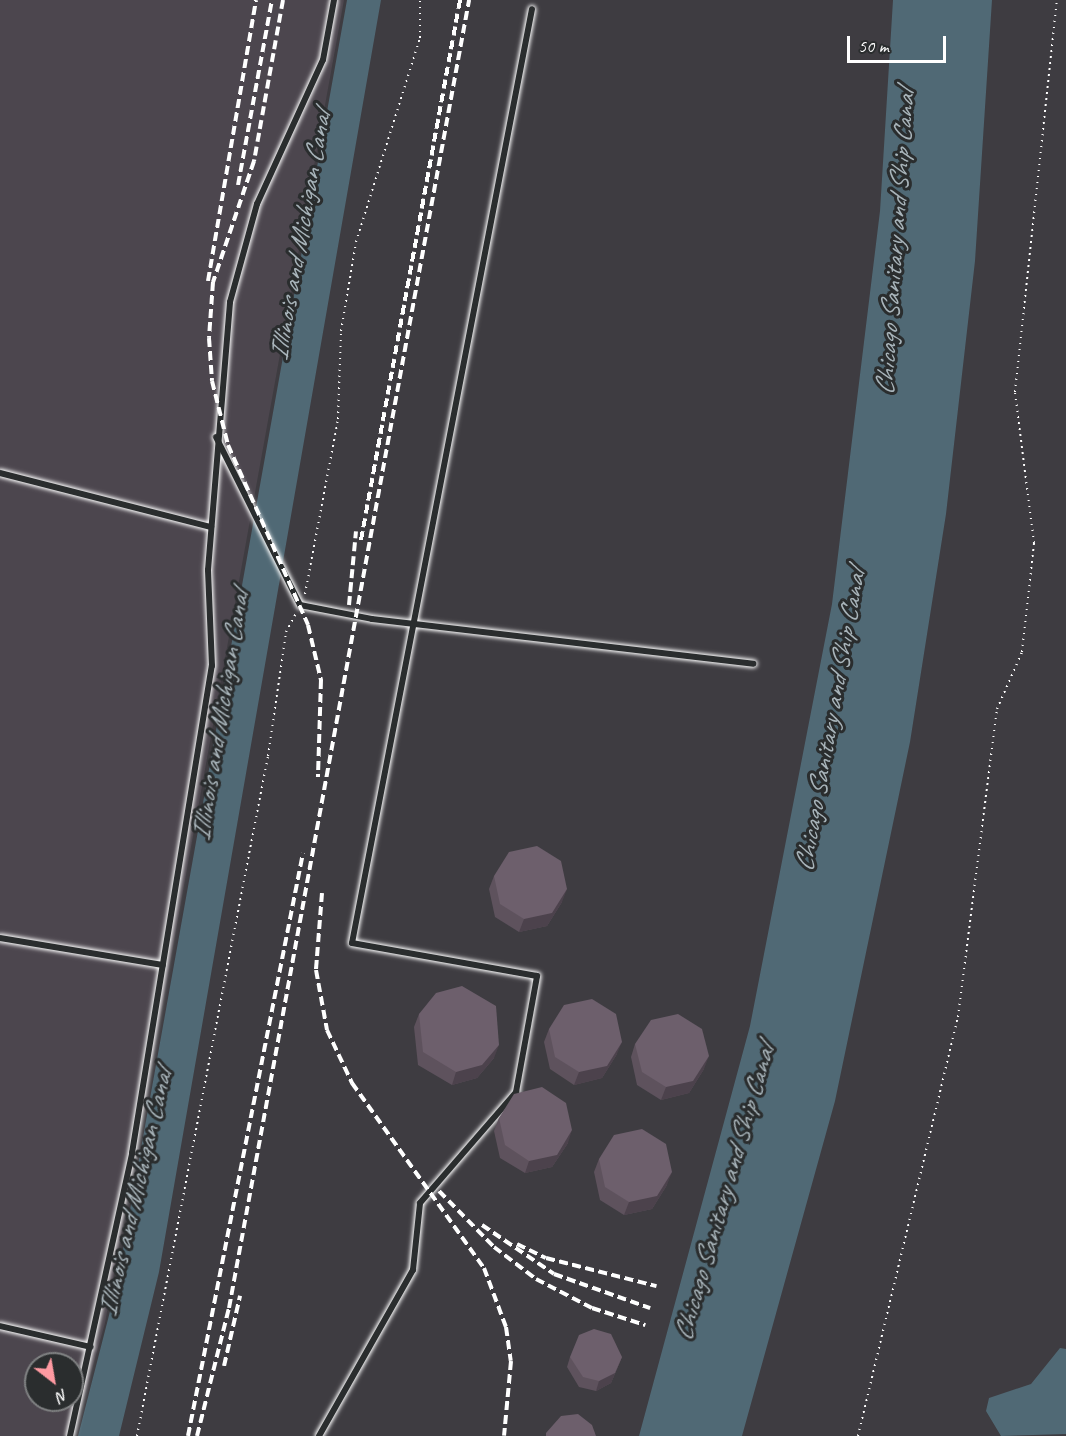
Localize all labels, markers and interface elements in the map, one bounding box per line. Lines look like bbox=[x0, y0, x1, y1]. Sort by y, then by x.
scale bar bbox=[850, 24, 949, 62]
text: 50 m bbox=[858, 35, 889, 57]
water label: Chicago Sanitary and Ship Canal bbox=[868, 90, 922, 396]
water label: Illinois and Michigan Canal bbox=[262, 109, 338, 363]
water label: Chicago Sanitary and Ship Canal bbox=[788, 568, 872, 874]
water label: Illinois and Michigan Canal bbox=[184, 589, 256, 843]
water label: Chicago Sanitary and Ship Canal bbox=[666, 1042, 782, 1344]
water label: Illinois and Michigan Canal bbox=[91, 1067, 179, 1319]
north arrow bbox=[24, 1352, 84, 1412]
text: N bbox=[53, 1385, 72, 1407]

